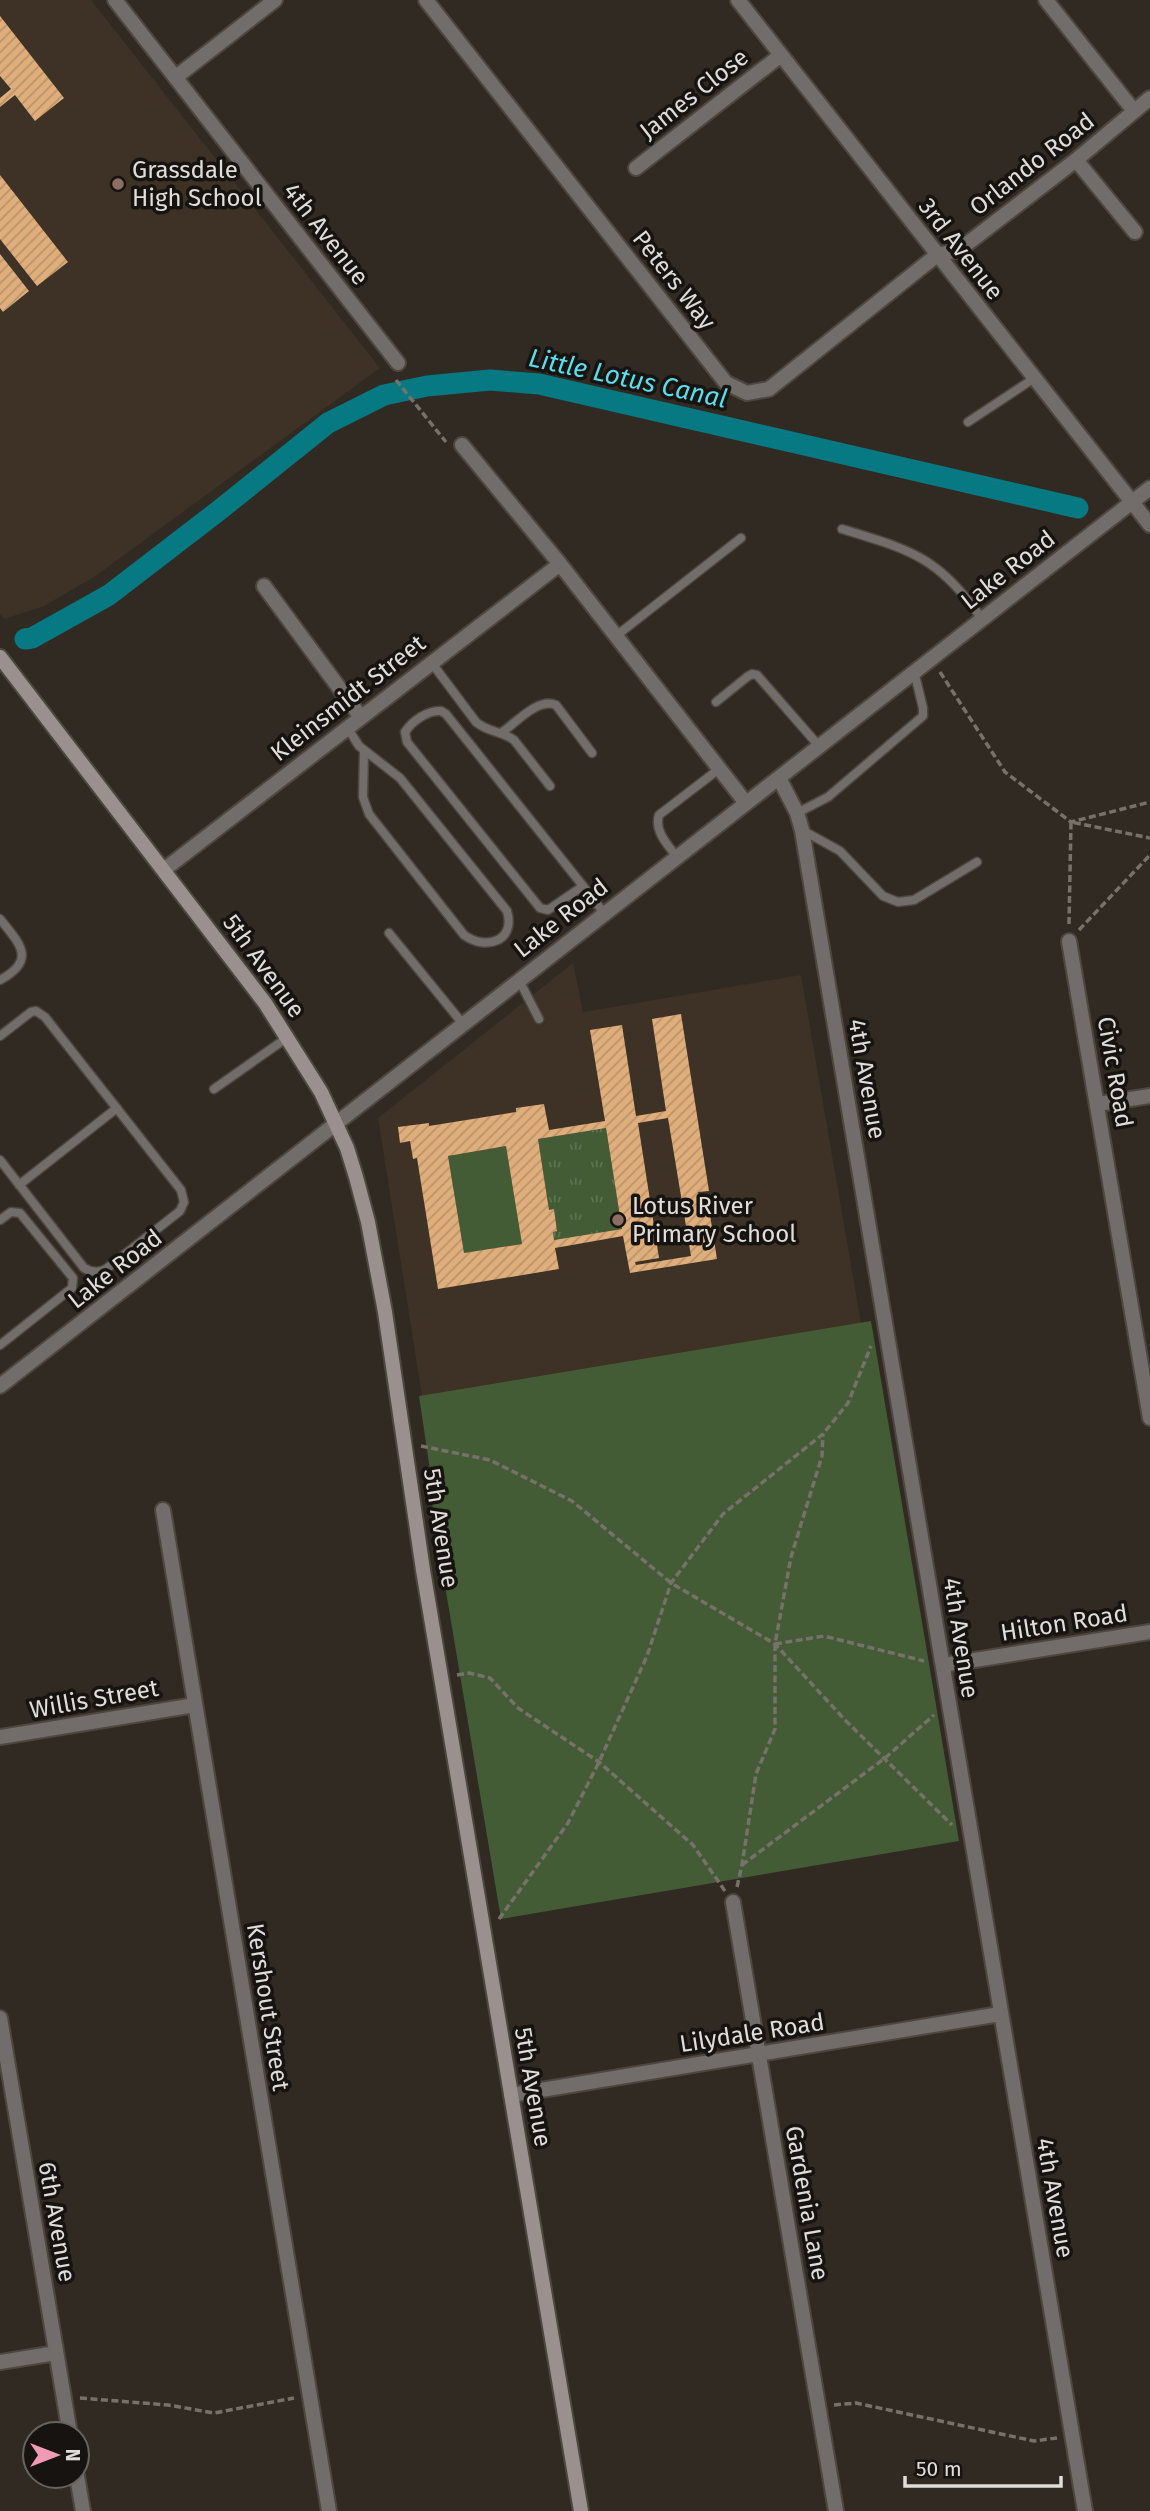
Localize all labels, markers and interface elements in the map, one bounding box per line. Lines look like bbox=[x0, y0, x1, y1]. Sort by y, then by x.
street label: James Close bbox=[634, 43, 754, 145]
street label: Orlando Road bbox=[964, 107, 1100, 221]
place label: Grassdale High School bbox=[132, 156, 262, 212]
marker: Grassdale High School bbox=[110, 176, 126, 192]
street label: 4th Avenue bbox=[278, 178, 374, 290]
street label: 3rd Avenue bbox=[913, 193, 1009, 305]
street label: Peters Way bbox=[627, 225, 721, 335]
water label: Little Lotus Canal bbox=[526, 342, 730, 415]
street label: Lake Road bbox=[955, 525, 1061, 615]
street label: Kleinsmidt Street bbox=[265, 629, 431, 767]
street label: Lake Road bbox=[508, 873, 614, 963]
street label: 5th Avenue bbox=[217, 909, 311, 1023]
street label: Civic Road bbox=[1091, 1014, 1139, 1130]
street label: 4th Avenue bbox=[843, 1017, 891, 1141]
place label: Lotus River Primary School bbox=[632, 1192, 796, 1248]
marker: Lotus River Primary School bbox=[610, 1212, 626, 1228]
street label: Lake Road bbox=[62, 1224, 168, 1314]
street label: 5th Avenue bbox=[418, 1466, 464, 1590]
street label: 4th Avenue bbox=[938, 1576, 984, 1700]
street label: Hilton Road bbox=[998, 1599, 1130, 1647]
street label: Willis Street bbox=[28, 1674, 161, 1724]
street label: Kershout Street bbox=[241, 1921, 295, 2093]
street label: Lilydale Road bbox=[678, 2008, 826, 2058]
street label: 5th Avenue bbox=[509, 2025, 557, 2149]
street label: Gardenia Lane bbox=[780, 2124, 834, 2282]
street label: 4th Avenue bbox=[1031, 2136, 1079, 2260]
street label: 6th Avenue bbox=[33, 2160, 81, 2284]
north arrow bbox=[21, 2420, 91, 2490]
scale bar bbox=[905, 2444, 1061, 2488]
text: N bbox=[61, 2449, 84, 2461]
text: 50 m bbox=[916, 2456, 962, 2482]

